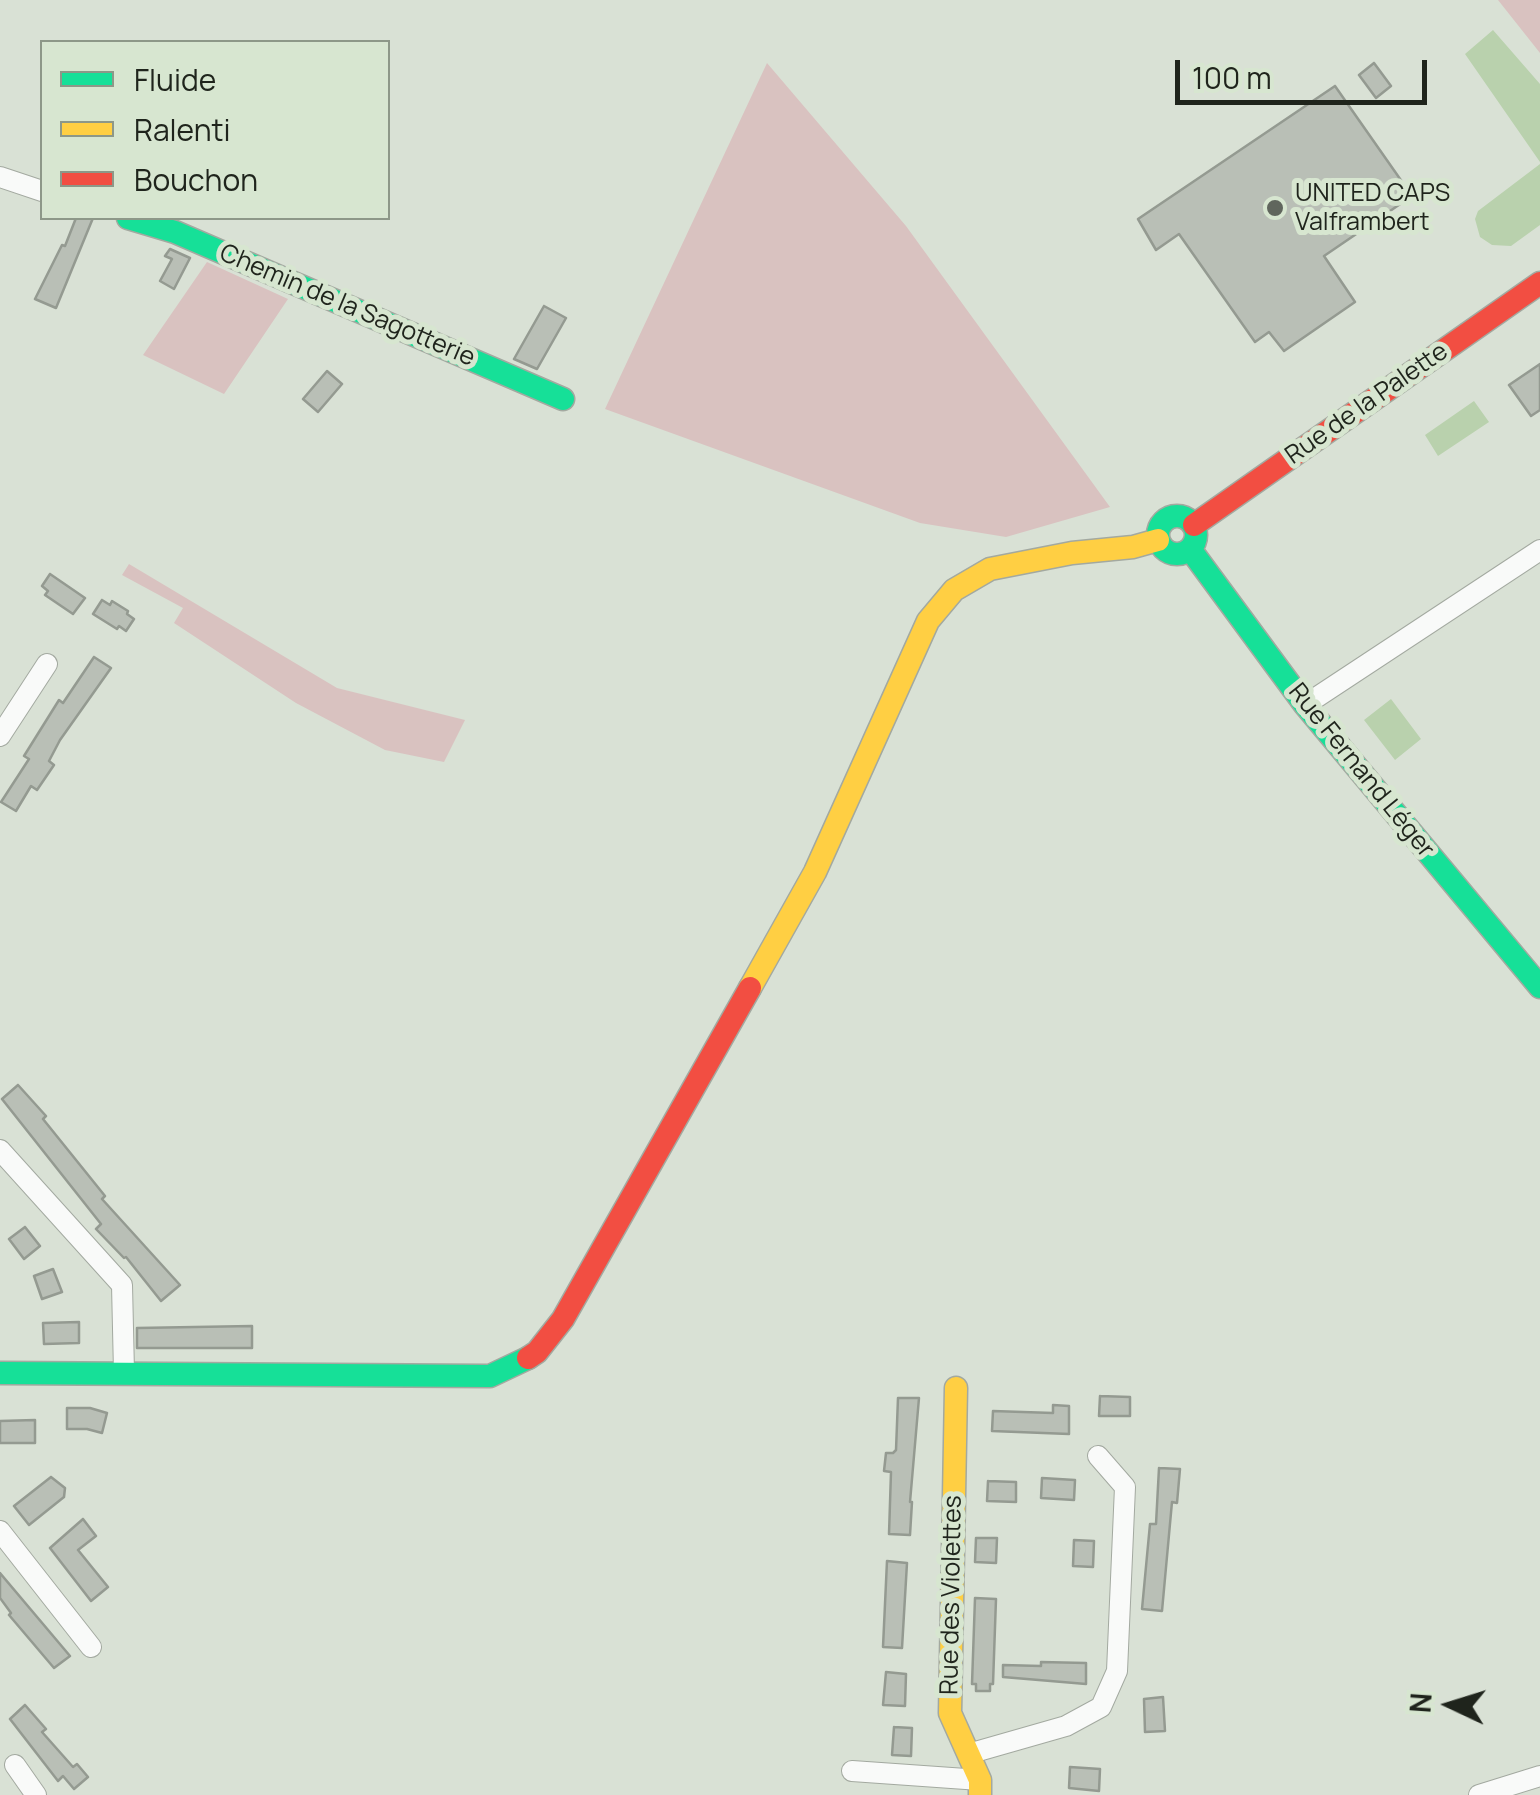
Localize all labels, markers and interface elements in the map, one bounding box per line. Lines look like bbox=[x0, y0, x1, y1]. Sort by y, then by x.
legend bbox=[40, 40, 390, 220]
scale bar bbox=[1180, 40, 1432, 102]
text: 100 m bbox=[1192, 57, 1272, 98]
text: Fluide bbox=[134, 59, 216, 100]
text: Ralenti bbox=[134, 109, 231, 150]
text: Bouchon bbox=[134, 159, 258, 200]
place label: UNITED CAPS Valframbert bbox=[1295, 179, 1450, 238]
marker: UNITED CAPS Valframbert bbox=[1264, 197, 1286, 219]
street label: Chemin de la Sagotterie bbox=[215, 239, 479, 373]
street label: Rue de la Palette bbox=[1280, 337, 1454, 471]
street label: Rue Fernand Léger bbox=[1282, 678, 1440, 864]
street label: Rue des Violettes bbox=[935, 1495, 969, 1695]
north arrow bbox=[1400, 1655, 1500, 1755]
text: N bbox=[1400, 1692, 1440, 1714]

